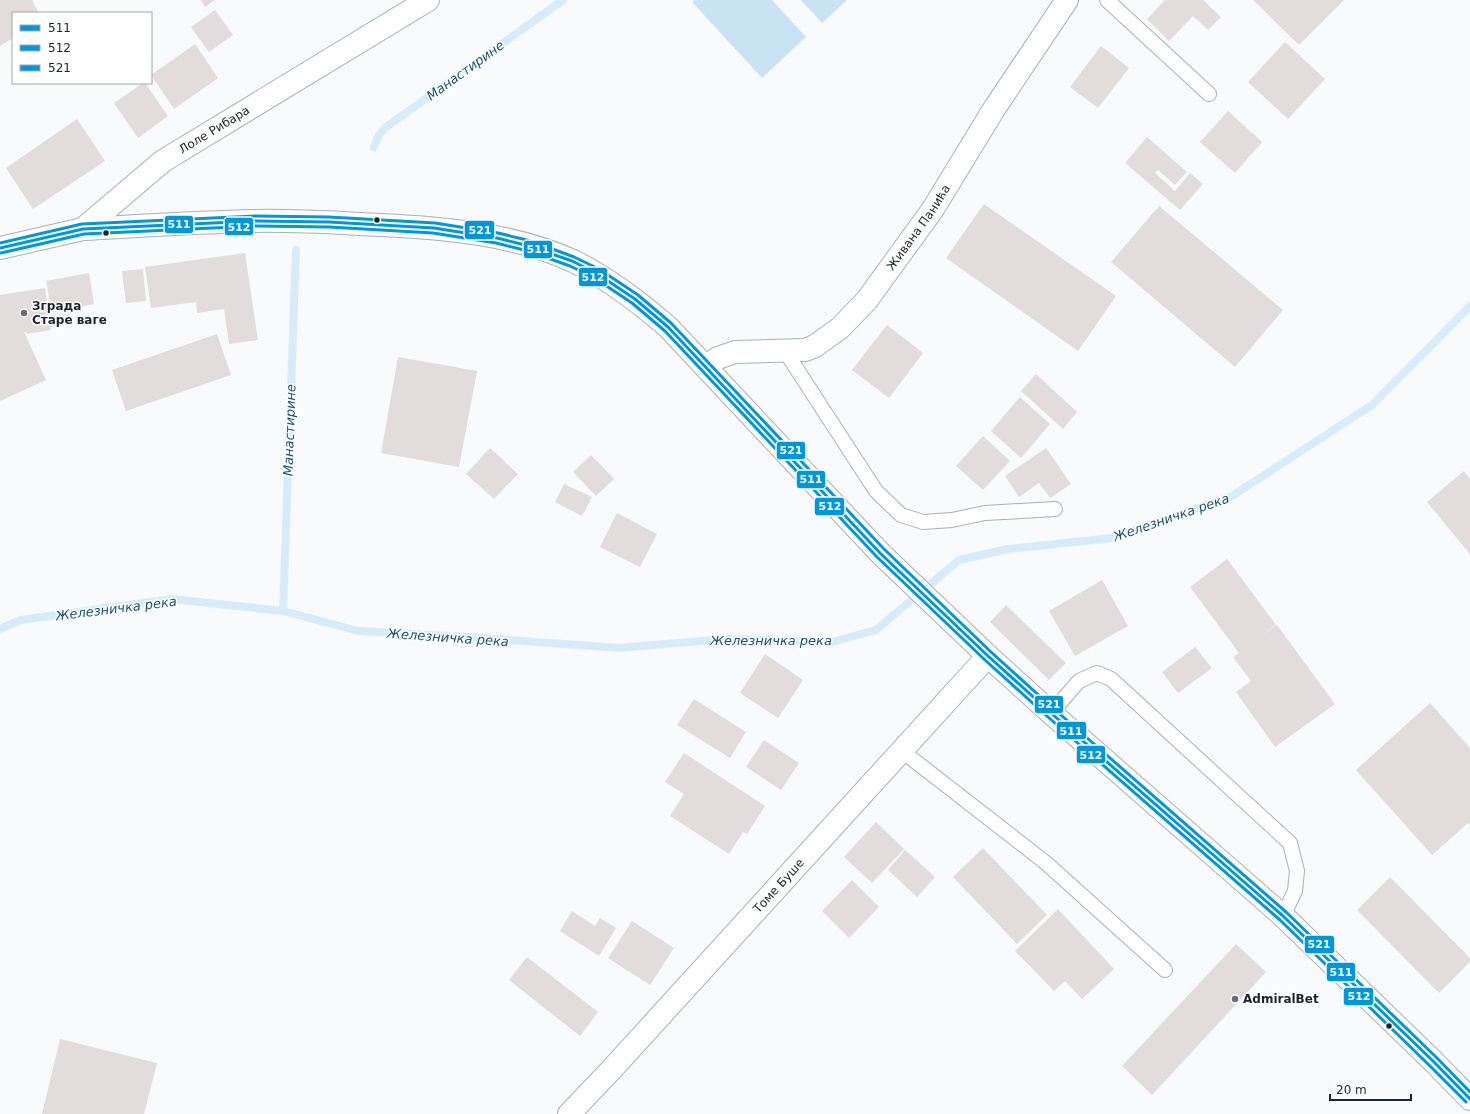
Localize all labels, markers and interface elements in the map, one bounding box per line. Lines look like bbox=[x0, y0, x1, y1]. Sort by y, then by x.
legend bbox=[12, 12, 152, 84]
text: 511 bbox=[48, 21, 71, 35]
water label: Манастирине bbox=[424, 37, 507, 104]
text: 512 bbox=[48, 41, 71, 55]
text: 521 bbox=[48, 61, 71, 75]
street label: Лоле Рибара bbox=[176, 103, 252, 157]
street label: Живана Панића bbox=[884, 182, 953, 273]
line badge: 511 bbox=[164, 215, 194, 234]
unlabelled marker bbox=[372, 215, 382, 225]
line badge: 512 bbox=[224, 217, 254, 236]
text: 511 bbox=[168, 218, 190, 231]
line badge: 521 bbox=[464, 220, 495, 240]
text: 512 bbox=[228, 221, 250, 234]
text: 521 bbox=[469, 224, 491, 237]
unlabelled marker bbox=[101, 228, 111, 238]
line badge: 511 bbox=[523, 240, 553, 259]
text: 511 bbox=[527, 243, 549, 256]
line badge: 512 bbox=[578, 267, 608, 287]
text: 512 bbox=[582, 271, 604, 284]
place label: Зграда Старе ваге bbox=[32, 299, 107, 327]
marker: Зграда Старе ваге bbox=[19, 308, 29, 318]
water label: Манастирине bbox=[280, 384, 299, 476]
line badge: 521 bbox=[776, 441, 806, 460]
text: 521 bbox=[780, 444, 802, 457]
line badge: 511 bbox=[796, 470, 826, 489]
text: 511 bbox=[800, 473, 822, 486]
water label: Железничка река bbox=[1110, 491, 1231, 545]
line badge: 512 bbox=[814, 497, 845, 516]
text: 512 bbox=[819, 500, 841, 513]
water label: Железничка река bbox=[54, 594, 177, 623]
water label: Железничка река bbox=[386, 626, 509, 649]
water label: Железничка река bbox=[709, 633, 832, 648]
line badge: 521 bbox=[1034, 695, 1064, 714]
text: 521 bbox=[1038, 698, 1060, 711]
line badge: 511 bbox=[1056, 721, 1087, 740]
text: 511 bbox=[1060, 725, 1082, 738]
line badge: 512 bbox=[1076, 745, 1106, 764]
text: 512 bbox=[1080, 749, 1102, 762]
street label: Томе Буше bbox=[750, 856, 807, 917]
line badge: 521 bbox=[1304, 935, 1335, 954]
text: 521 bbox=[1308, 938, 1330, 951]
line badge: 511 bbox=[1326, 962, 1356, 982]
text: 511 bbox=[1330, 966, 1352, 979]
line badge: 512 bbox=[1343, 987, 1374, 1006]
text: 512 bbox=[1348, 990, 1370, 1003]
place label: AdmiralBet bbox=[1243, 992, 1319, 1006]
marker: AdmiralBet bbox=[1230, 994, 1240, 1004]
unlabelled marker bbox=[1384, 1021, 1394, 1031]
scale bar bbox=[1330, 1076, 1411, 1102]
text: 20 m bbox=[1336, 1083, 1367, 1097]

